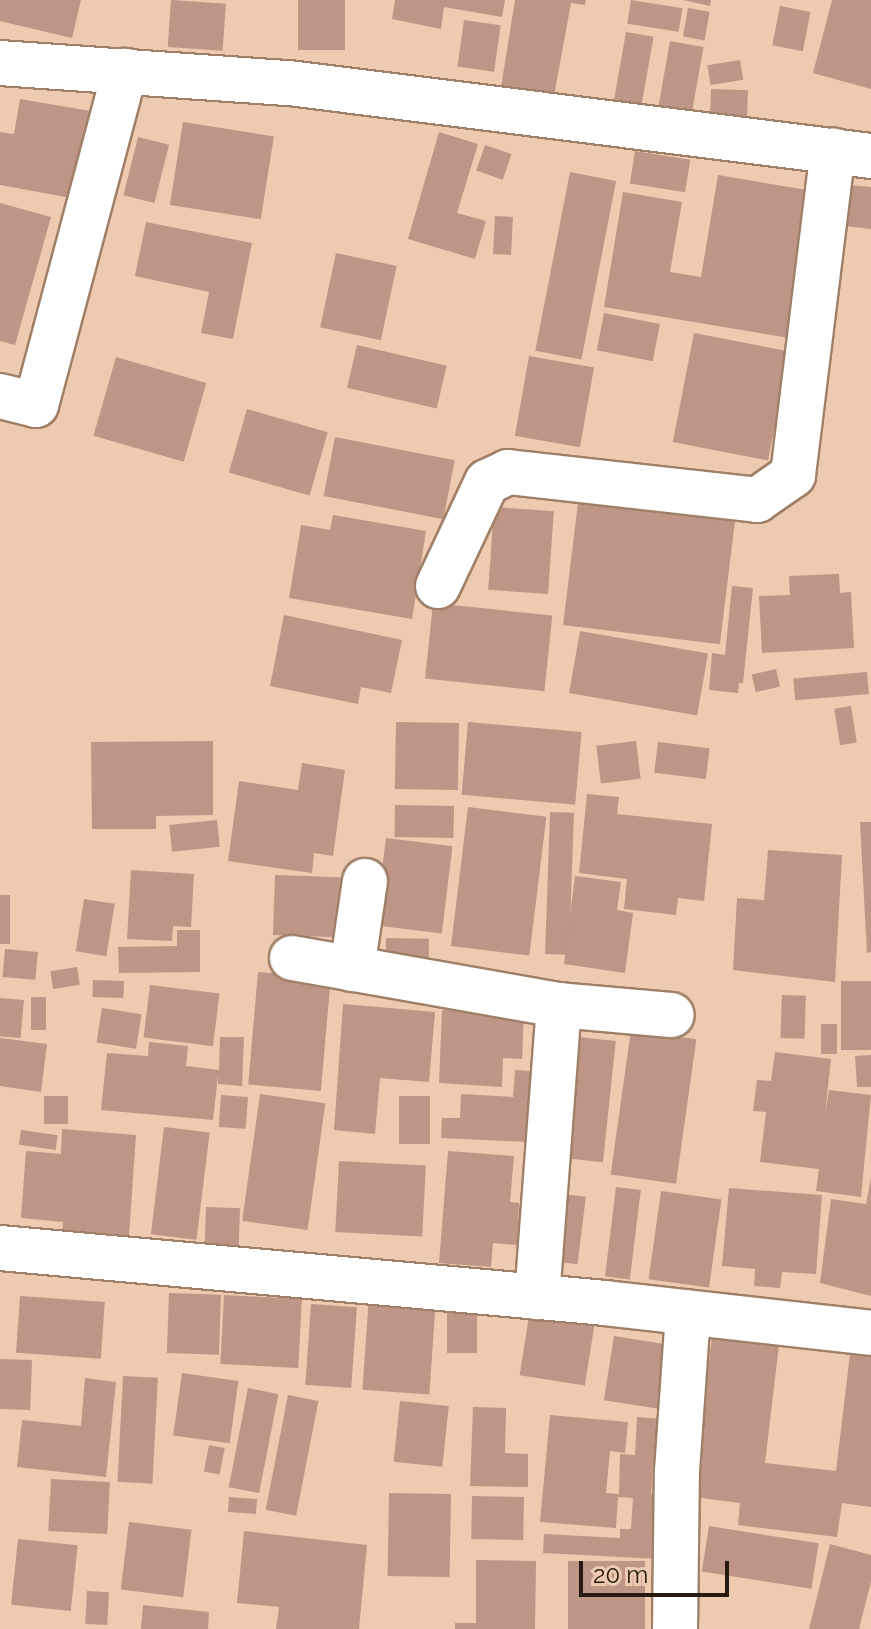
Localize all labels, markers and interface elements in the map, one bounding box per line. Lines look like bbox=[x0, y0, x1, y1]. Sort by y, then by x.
scale bar bbox=[583, 1545, 733, 1595]
text: 20 m bbox=[593, 1560, 648, 1589]

